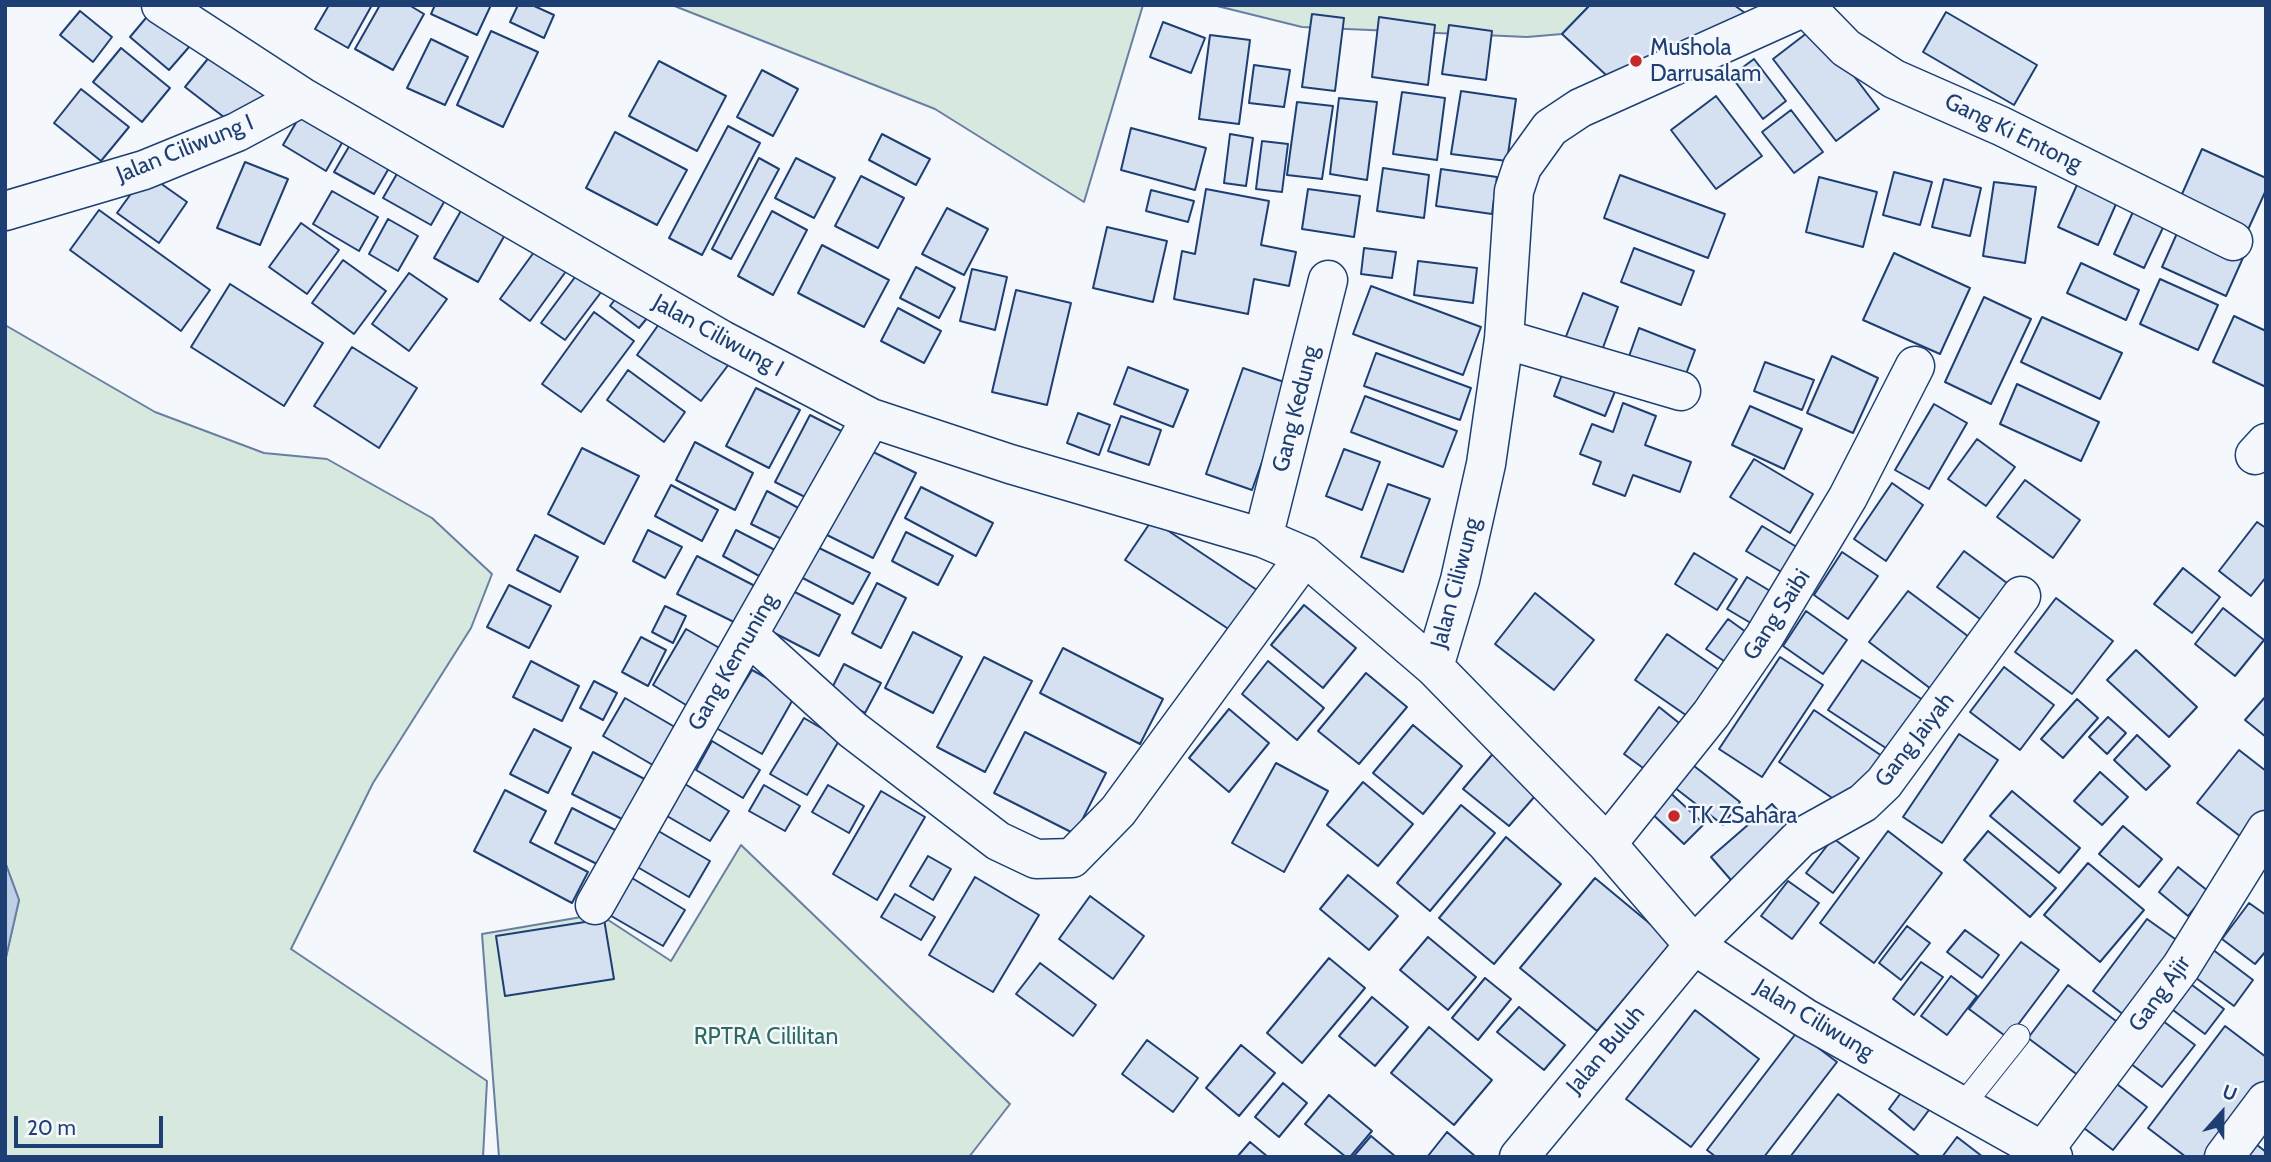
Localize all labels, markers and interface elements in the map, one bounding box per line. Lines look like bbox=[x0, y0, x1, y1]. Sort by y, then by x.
place label: Mushola Darrusalam bbox=[1650, 34, 1761, 88]
marker: Mushola Darrusalam bbox=[1628, 53, 1644, 69]
street label: Gang Ki Entong bbox=[1940, 88, 2086, 178]
street label: Jalan Ciliwung I bbox=[112, 109, 258, 189]
street label: Jalan Ciliwung I bbox=[648, 289, 788, 383]
street label: Gang Kedung bbox=[1267, 343, 1325, 475]
street label: Jalan Ciliwung bbox=[1425, 515, 1487, 651]
street label: Gang Saibi bbox=[1737, 564, 1817, 666]
street label: Gang Kemuning bbox=[682, 588, 784, 736]
street label: Gang Jaiyah bbox=[1869, 687, 1961, 793]
place label: TK ZSahara bbox=[1688, 802, 1797, 830]
marker: TK ZSahara bbox=[1666, 808, 1682, 824]
street label: Gang Ajir bbox=[2123, 951, 2197, 1037]
street label: Jalan Ciliwung bbox=[1749, 974, 1879, 1066]
street label: Jalan Buluh bbox=[1561, 1000, 1651, 1100]
park label: RPTRA Cililitan bbox=[694, 1023, 838, 1051]
north arrow bbox=[2187, 1078, 2257, 1148]
text: U bbox=[2219, 1080, 2240, 1106]
scale bar bbox=[18, 1102, 166, 1146]
text: 20 m bbox=[27, 1115, 76, 1140]

